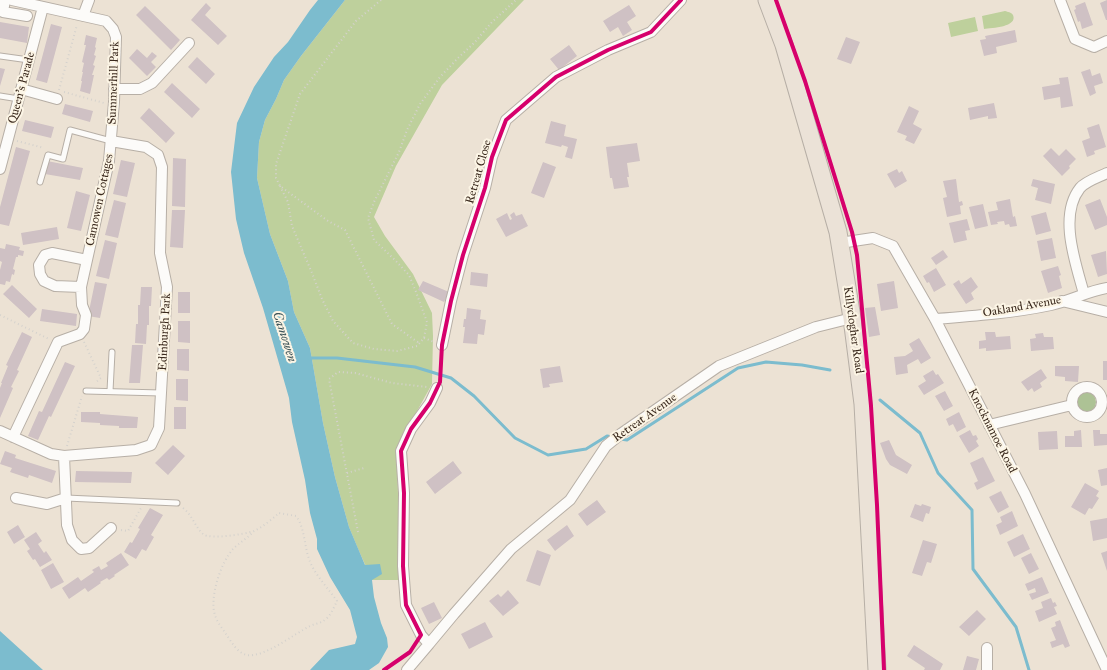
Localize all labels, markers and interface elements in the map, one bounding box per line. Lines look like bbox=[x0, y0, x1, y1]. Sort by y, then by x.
street label: Summerhill Park bbox=[105, 41, 123, 125]
street label: Queen's Parade bbox=[6, 51, 38, 125]
street label: Retreat Close bbox=[463, 138, 495, 206]
street label: Camowen Cottages bbox=[83, 153, 117, 247]
street label: Killyclogher Road bbox=[840, 285, 866, 375]
street label: Edinburgh Park bbox=[156, 293, 174, 371]
street label: Oakland Avenue bbox=[982, 293, 1062, 321]
water label: Camowen bbox=[269, 310, 299, 364]
street label: Knocknamoe Road bbox=[965, 386, 1019, 476]
street label: Retreat Avenue bbox=[610, 391, 680, 445]

